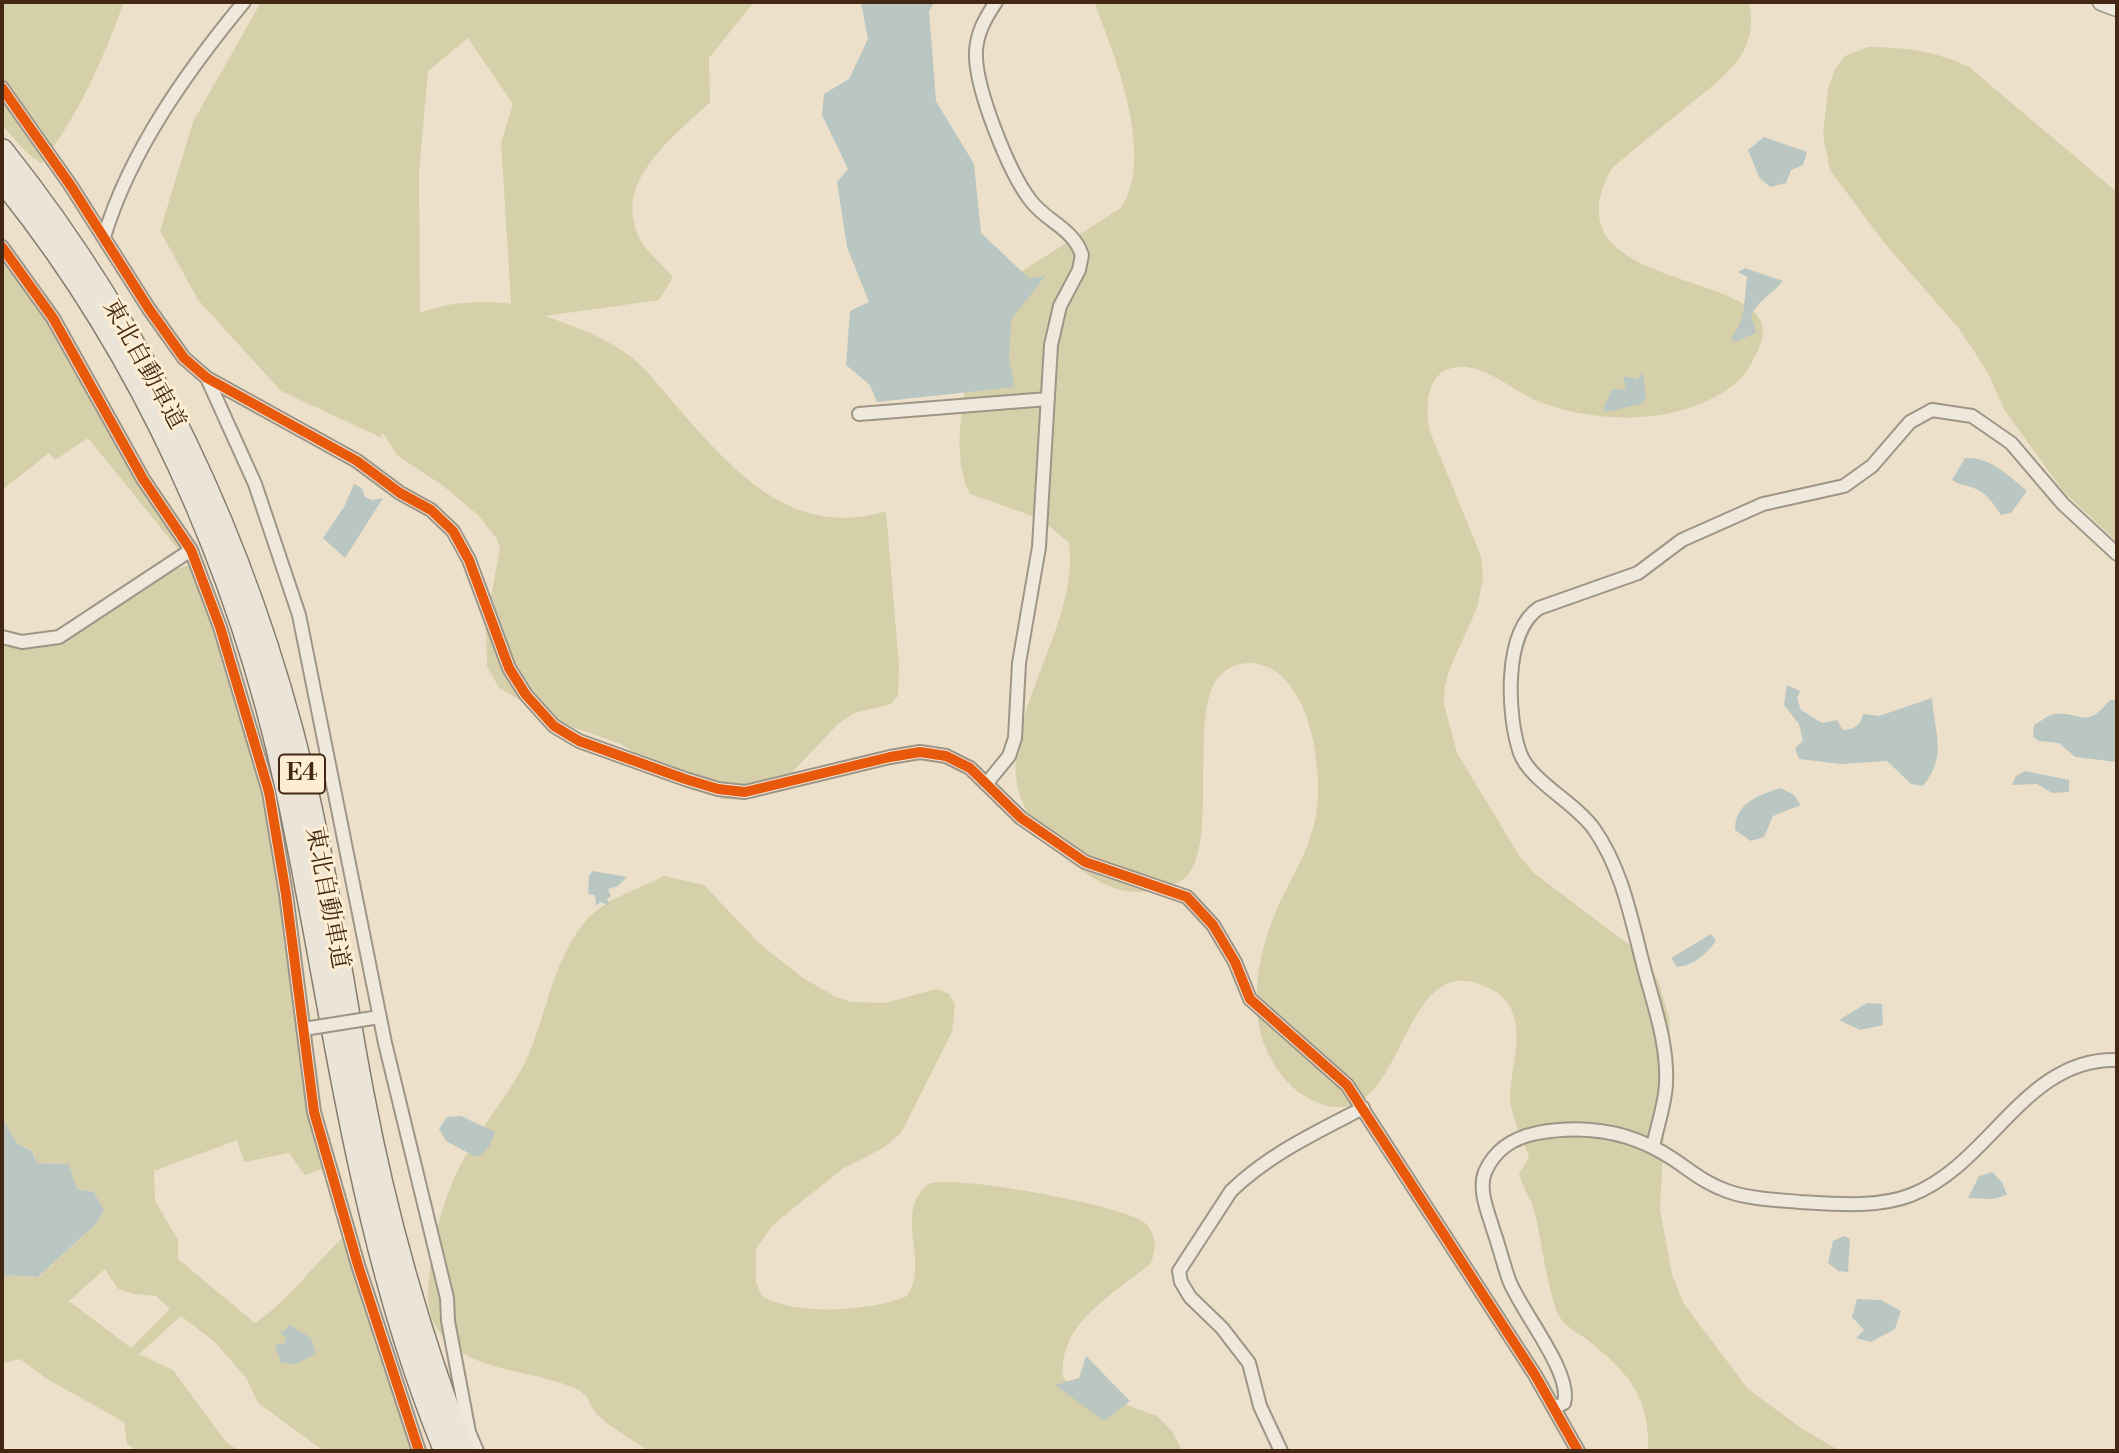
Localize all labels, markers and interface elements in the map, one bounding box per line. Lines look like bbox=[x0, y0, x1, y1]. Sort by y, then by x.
street label: 東北自動車道 bbox=[95, 295, 191, 435]
road number: E4 bbox=[279, 754, 325, 794]
street label: 東北自動車道 bbox=[298, 825, 354, 971]

